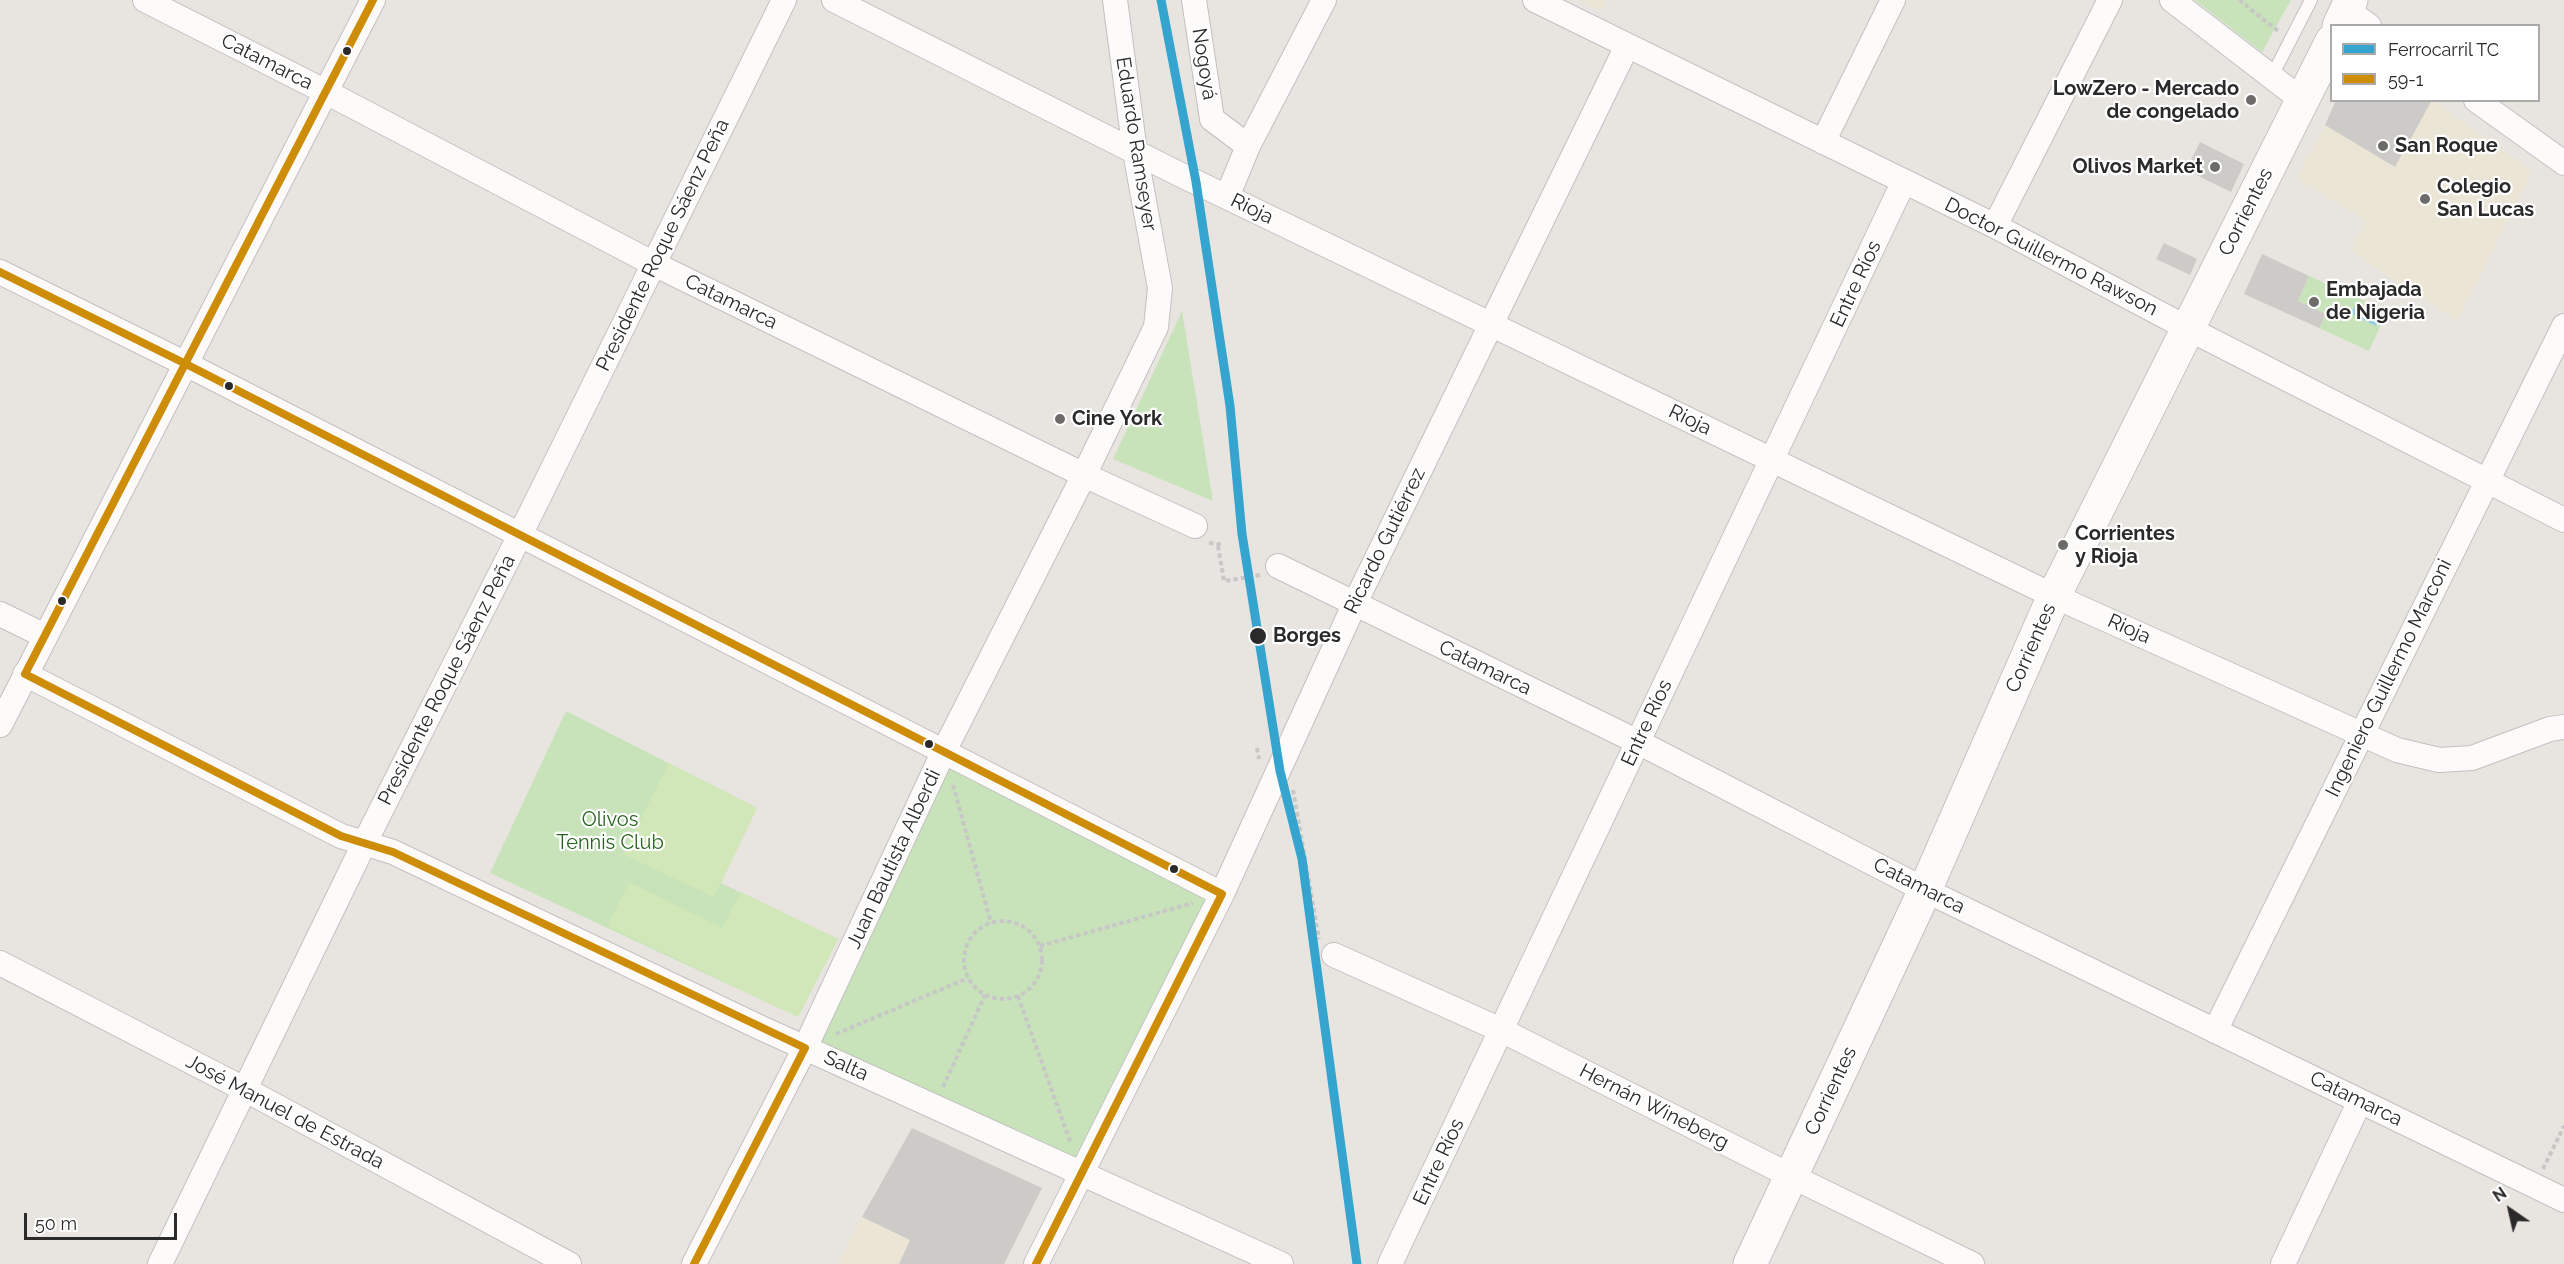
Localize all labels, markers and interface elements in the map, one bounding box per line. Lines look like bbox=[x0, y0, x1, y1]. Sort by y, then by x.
legend bbox=[2330, 24, 2540, 102]
street label: Nogoyá bbox=[1186, 26, 1222, 102]
street label: Catamarca bbox=[217, 29, 317, 95]
text: Ferrocarril TC bbox=[2388, 39, 2499, 60]
unlabelled marker bbox=[341, 45, 353, 57]
street label: Eduardo Ramseyer bbox=[1110, 55, 1162, 233]
text: 59-1 bbox=[2388, 69, 2424, 90]
place label: LowZero - Mercado de congelado bbox=[2053, 77, 2239, 124]
marker: LowZero - Mercado de congelado bbox=[2244, 93, 2258, 107]
street label: Presidente Roque Sáenz Peña bbox=[591, 115, 735, 375]
place label: San Roque bbox=[2395, 134, 2498, 158]
marker: San Roque bbox=[2376, 139, 2390, 153]
place label: Olivos Market bbox=[2072, 155, 2203, 179]
marker: Olivos Market bbox=[2208, 160, 2222, 174]
street label: Corrientes bbox=[2214, 164, 2278, 260]
place label: Colegio San Lucas bbox=[2437, 175, 2534, 222]
street label: Rioja bbox=[1227, 188, 1277, 230]
marker: Colegio San Lucas bbox=[2418, 192, 2432, 206]
street label: Doctor Guillermo Rawson bbox=[1940, 193, 2162, 321]
street label: Entre Ríos bbox=[1826, 237, 1886, 331]
street label: Catamarca bbox=[681, 269, 781, 335]
place label: Embajada de Nigeria bbox=[2326, 278, 2425, 325]
marker: Embajada de Nigeria bbox=[2307, 295, 2321, 309]
unlabelled marker bbox=[223, 380, 235, 392]
street label: Rioja bbox=[1665, 399, 1715, 441]
place label: Cine York bbox=[1072, 407, 1162, 431]
marker: Cine York bbox=[1053, 412, 1067, 426]
street label: Ricardo Gutiérrez bbox=[1339, 464, 1431, 618]
place label: Corrientes y Rioja bbox=[2075, 522, 2175, 569]
marker: Corrientes y Rioja bbox=[2056, 538, 2070, 552]
street label: Presidente Roque Sáenz Peña bbox=[373, 551, 521, 809]
street label: Ingeniero Guillermo Marconi bbox=[2321, 555, 2457, 801]
unlabelled marker bbox=[56, 595, 68, 607]
street label: Corrientes bbox=[2001, 600, 2061, 696]
street label: Rioja bbox=[2104, 609, 2154, 649]
place label: Borges bbox=[1273, 624, 1341, 648]
marker: Borges bbox=[1248, 626, 1268, 646]
street label: Catamarca bbox=[1435, 635, 1535, 701]
street label: Entre Ríos bbox=[1617, 676, 1677, 770]
unlabelled marker bbox=[923, 738, 935, 750]
street label: Juan Bautista Alberdi bbox=[842, 765, 946, 953]
park label: Olivos Tennis Club bbox=[556, 808, 664, 855]
street label: Catamarca bbox=[1869, 853, 1969, 919]
unlabelled marker bbox=[1168, 863, 1180, 875]
street label: Corrientes bbox=[1800, 1043, 1862, 1139]
street label: Salta bbox=[820, 1046, 872, 1086]
street label: José Manuel de Estrada bbox=[182, 1050, 388, 1174]
street label: Hernán Wineberg bbox=[1575, 1059, 1733, 1155]
street label: Catamarca bbox=[2306, 1066, 2406, 1132]
street label: Entre Ríos bbox=[1409, 1115, 1469, 1209]
north arrow bbox=[2480, 1180, 2540, 1240]
text: N bbox=[2489, 1183, 2510, 1206]
scale bar bbox=[27, 1201, 180, 1239]
text: 50 m bbox=[35, 1213, 77, 1234]

